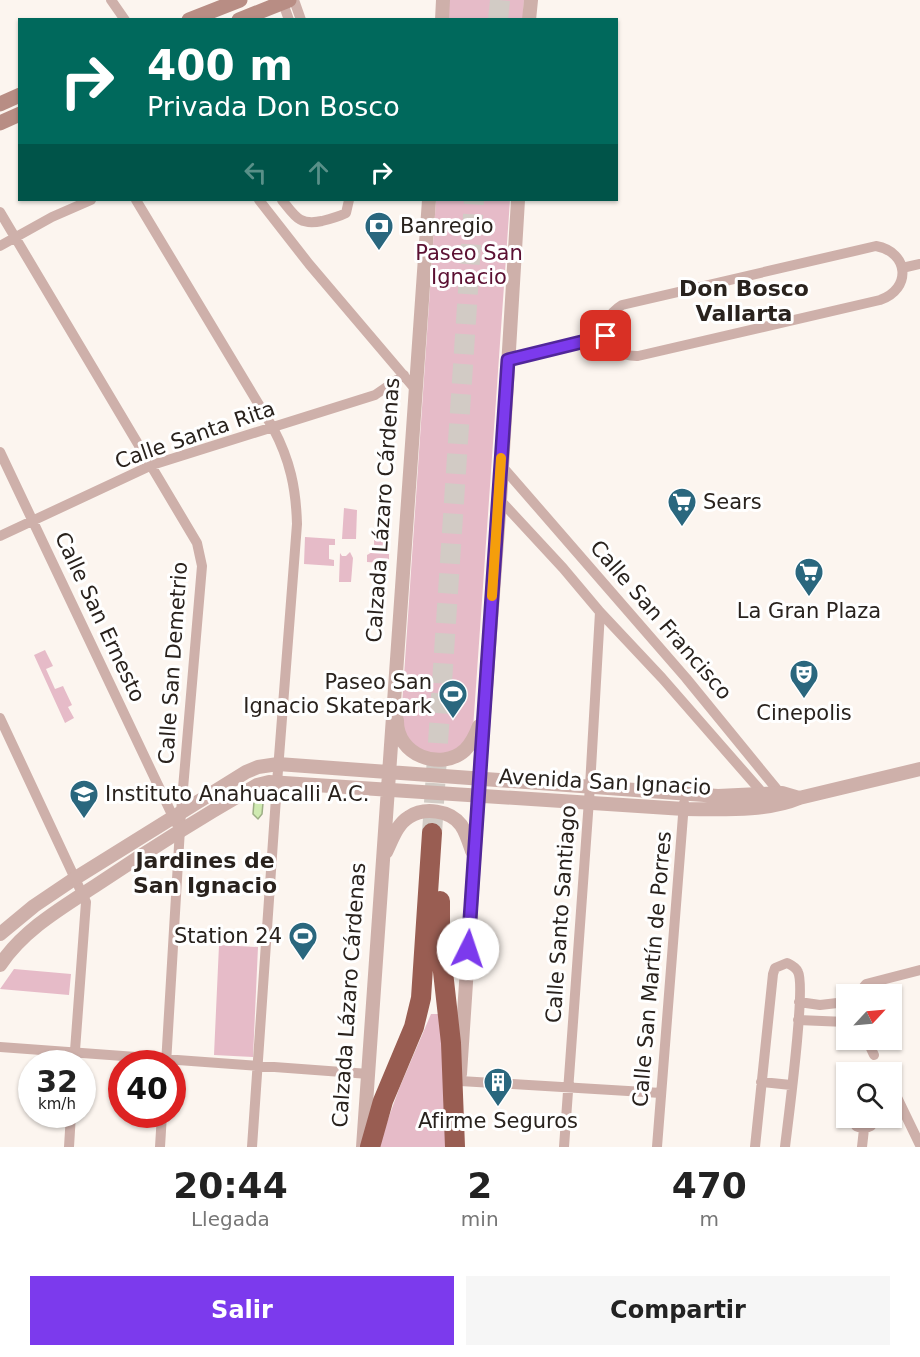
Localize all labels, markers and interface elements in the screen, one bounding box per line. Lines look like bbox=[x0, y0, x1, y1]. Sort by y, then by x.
text: 400 m bbox=[147, 41, 293, 90]
icon: right bbox=[48, 42, 126, 120]
text: Privada Don Bosco bbox=[147, 91, 400, 122]
icon: left bbox=[239, 156, 272, 189]
icon: ahead bbox=[302, 156, 335, 189]
icon: right bbox=[365, 156, 398, 189]
bank icon: Banregio bbox=[363, 210, 395, 252]
place label: Banregio bbox=[400, 214, 494, 238]
park label: Paseo San Ignacio bbox=[415, 241, 523, 289]
district label: Don Bosco Vallarta bbox=[679, 276, 809, 326]
pin bbox=[580, 310, 631, 361]
icon: arrive bbox=[589, 319, 622, 352]
street label: Calzada Lázaro Cárdenas bbox=[362, 377, 404, 643]
street label: Calle Santa Rita bbox=[112, 396, 278, 474]
supermarket icon: Sears bbox=[666, 486, 698, 528]
place label: Sears bbox=[703, 490, 762, 514]
street label: Calle San Ernesto bbox=[50, 528, 150, 706]
street label: Calle San Francisco bbox=[585, 536, 737, 704]
supermarket icon: La Gran Plaza bbox=[793, 556, 825, 598]
street label: Calle San Demetrio bbox=[154, 561, 192, 765]
place label: La Gran Plaza bbox=[737, 599, 881, 623]
theatre icon: Cinepolis bbox=[788, 658, 820, 700]
place label: Paseo San Ignacio Skatepark bbox=[243, 670, 433, 718]
sports icon: Paseo San Ignacio Skatepark bbox=[437, 678, 469, 720]
place label: Cinepolis bbox=[756, 701, 852, 725]
street label: Avenida San Ignacio bbox=[498, 764, 712, 800]
school or university icon: Instituto Anahuacalli A.C. bbox=[68, 778, 100, 820]
place label: Instituto Anahuacalli A.C. bbox=[105, 782, 369, 806]
street label: Calle Santo Santiago bbox=[541, 804, 581, 1024]
street label: Calle San Martín de Porres bbox=[628, 830, 676, 1108]
district label: Jardines de San Ignacio bbox=[133, 848, 277, 898]
street label: Calzada Lázaro Cárdenas bbox=[328, 862, 370, 1128]
position arrow bbox=[436, 917, 500, 981]
sports icon: Station 24 bbox=[287, 920, 319, 962]
place label: Station 24 bbox=[174, 924, 282, 948]
north arrow bbox=[836, 984, 902, 1050]
map controls bbox=[836, 984, 902, 1128]
speed limit sign: 40 bbox=[108, 1050, 186, 1128]
button: search bbox=[836, 1062, 902, 1128]
text: 32 bbox=[36, 1064, 78, 1099]
building icon: Afirme Seguros bbox=[482, 1066, 514, 1108]
text: km/h bbox=[38, 1095, 76, 1113]
place label: Afirme Seguros bbox=[418, 1109, 578, 1133]
text: 20:44 bbox=[173, 1165, 288, 1206]
text: 2 bbox=[467, 1165, 492, 1206]
text: 470 bbox=[672, 1165, 747, 1206]
text: Llegada bbox=[191, 1207, 270, 1231]
text: min bbox=[461, 1207, 499, 1231]
text: m bbox=[700, 1207, 719, 1231]
button: Salir bbox=[30, 1276, 454, 1345]
button: Compartir bbox=[466, 1276, 890, 1345]

